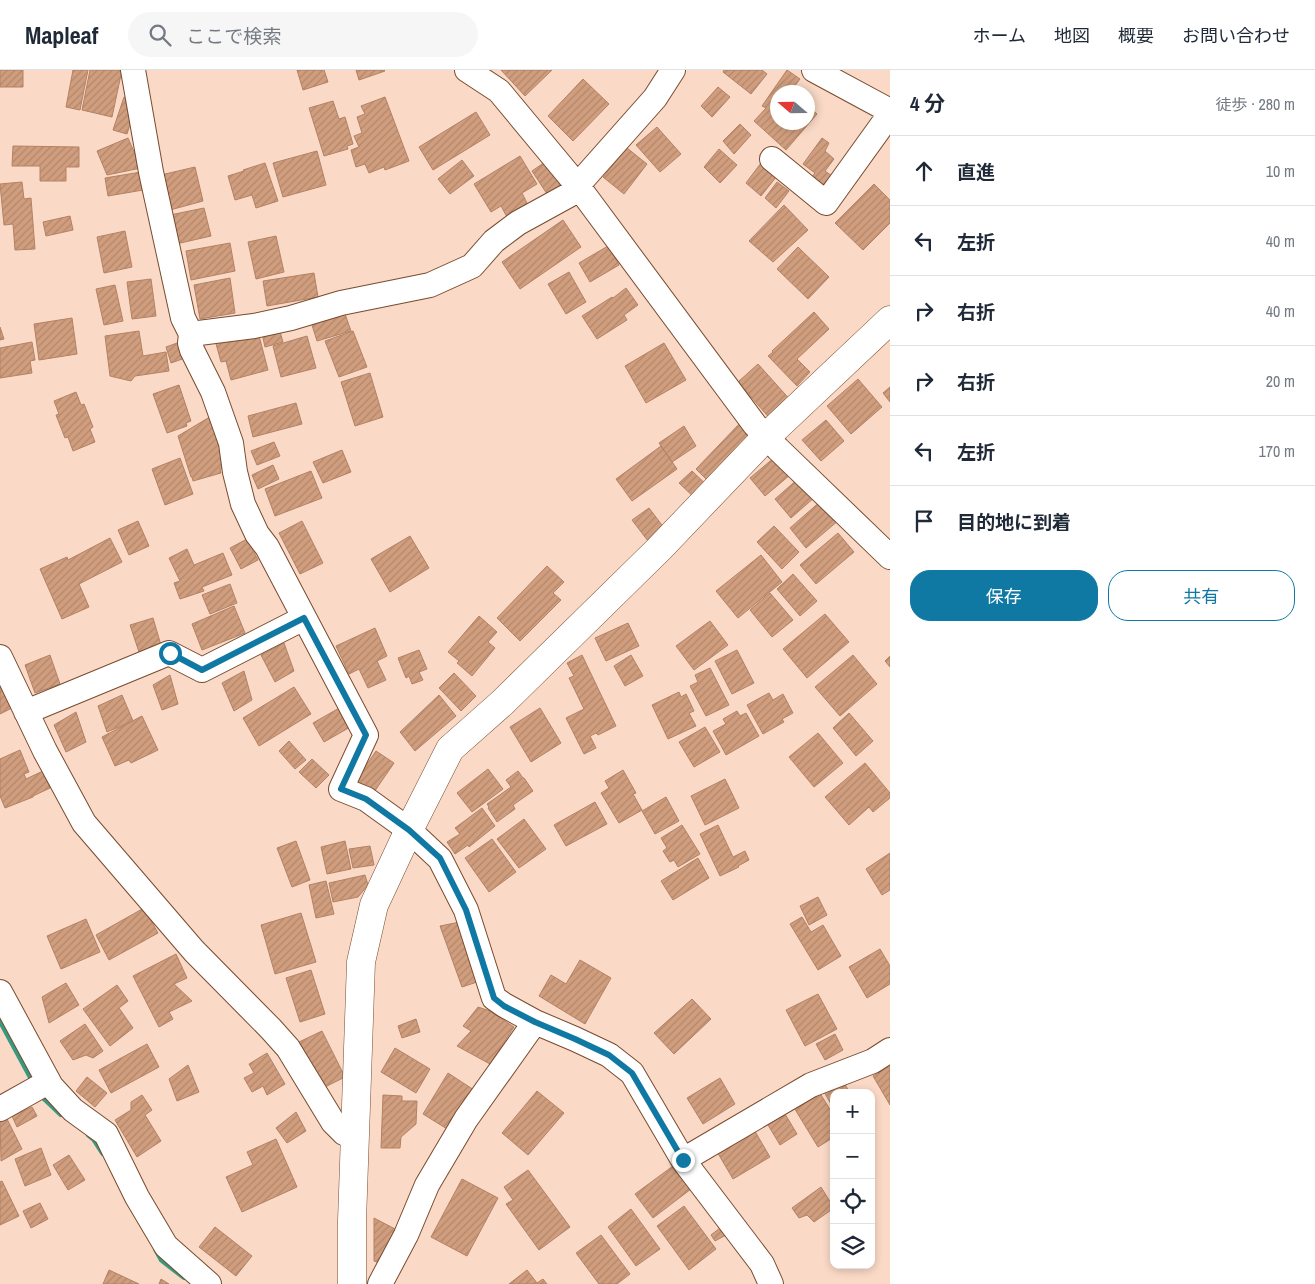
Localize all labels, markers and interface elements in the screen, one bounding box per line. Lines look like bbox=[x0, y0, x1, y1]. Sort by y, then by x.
search box bbox=[128, 12, 478, 57]
text: Mapleaf bbox=[25, 19, 98, 51]
icon: search bbox=[146, 21, 174, 49]
text: ここで検索 bbox=[186, 23, 281, 49]
text: ホーム bbox=[973, 23, 1026, 48]
text: 地図 bbox=[1054, 23, 1090, 48]
text: 概要 bbox=[1118, 23, 1154, 48]
text: お問い合わせ bbox=[1182, 23, 1290, 48]
north arrow bbox=[770, 85, 815, 130]
text: 4 分 bbox=[910, 89, 945, 118]
text: 徒歩 · 280 m bbox=[1216, 93, 1295, 115]
icon: ahead bbox=[910, 157, 938, 185]
text: 直進 bbox=[957, 159, 995, 185]
text: 10 m bbox=[1266, 160, 1295, 182]
icon: left bbox=[910, 227, 938, 255]
text: 左折 bbox=[957, 229, 995, 255]
text: 40 m bbox=[1266, 230, 1295, 252]
icon: right bbox=[910, 297, 938, 325]
text: 右折 bbox=[957, 299, 995, 325]
text: 40 m bbox=[1266, 300, 1295, 322]
icon: right bbox=[910, 367, 938, 395]
text: 右折 bbox=[957, 369, 995, 395]
text: 20 m bbox=[1266, 370, 1295, 392]
icon: left bbox=[910, 437, 938, 465]
text: 左折 bbox=[957, 439, 995, 465]
text: 170 m bbox=[1259, 440, 1295, 462]
icon: arrive bbox=[910, 507, 938, 535]
text: 目的地に到着 bbox=[957, 509, 1071, 535]
button: 保存 bbox=[910, 570, 1098, 621]
button: 共有 bbox=[1108, 570, 1295, 621]
route start bbox=[159, 642, 182, 665]
map controls bbox=[830, 1089, 875, 1269]
button: + bbox=[830, 1089, 875, 1134]
button: − bbox=[830, 1134, 875, 1179]
route end bbox=[672, 1149, 695, 1172]
button: locate bbox=[830, 1179, 875, 1224]
button: layers bbox=[830, 1224, 875, 1269]

